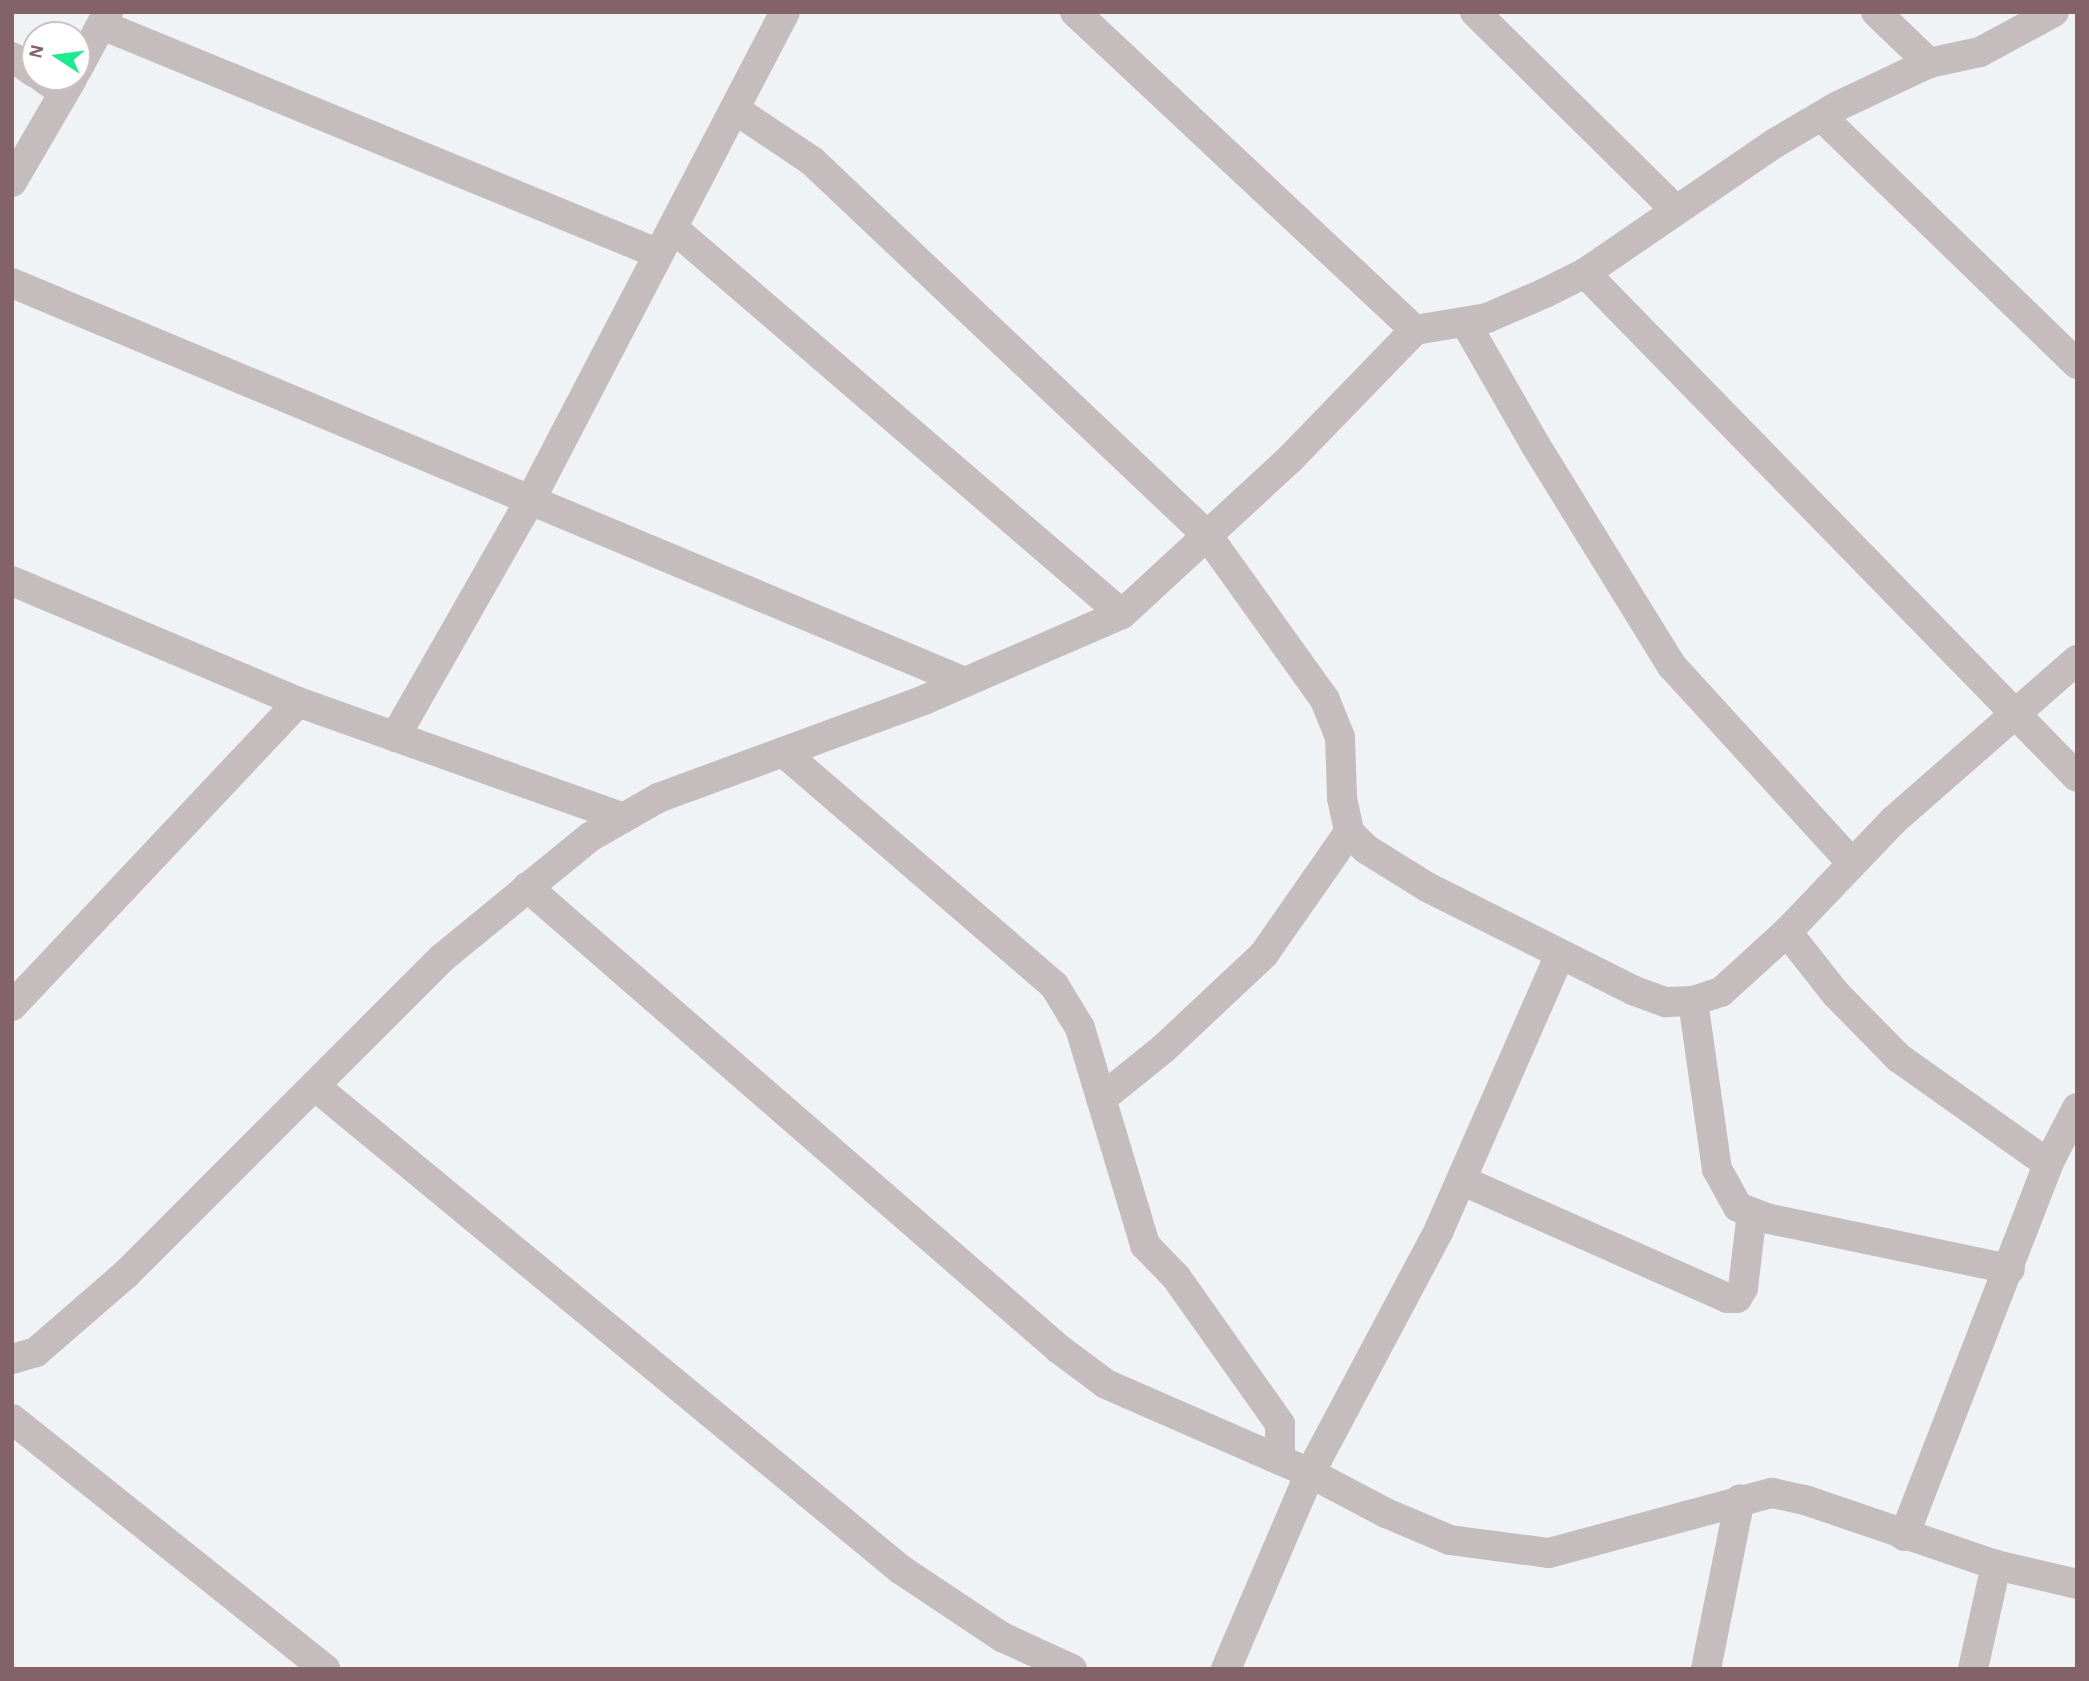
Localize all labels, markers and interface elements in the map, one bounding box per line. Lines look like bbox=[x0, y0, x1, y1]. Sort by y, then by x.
north arrow bbox=[21, 21, 91, 91]
text: N bbox=[26, 43, 48, 60]

